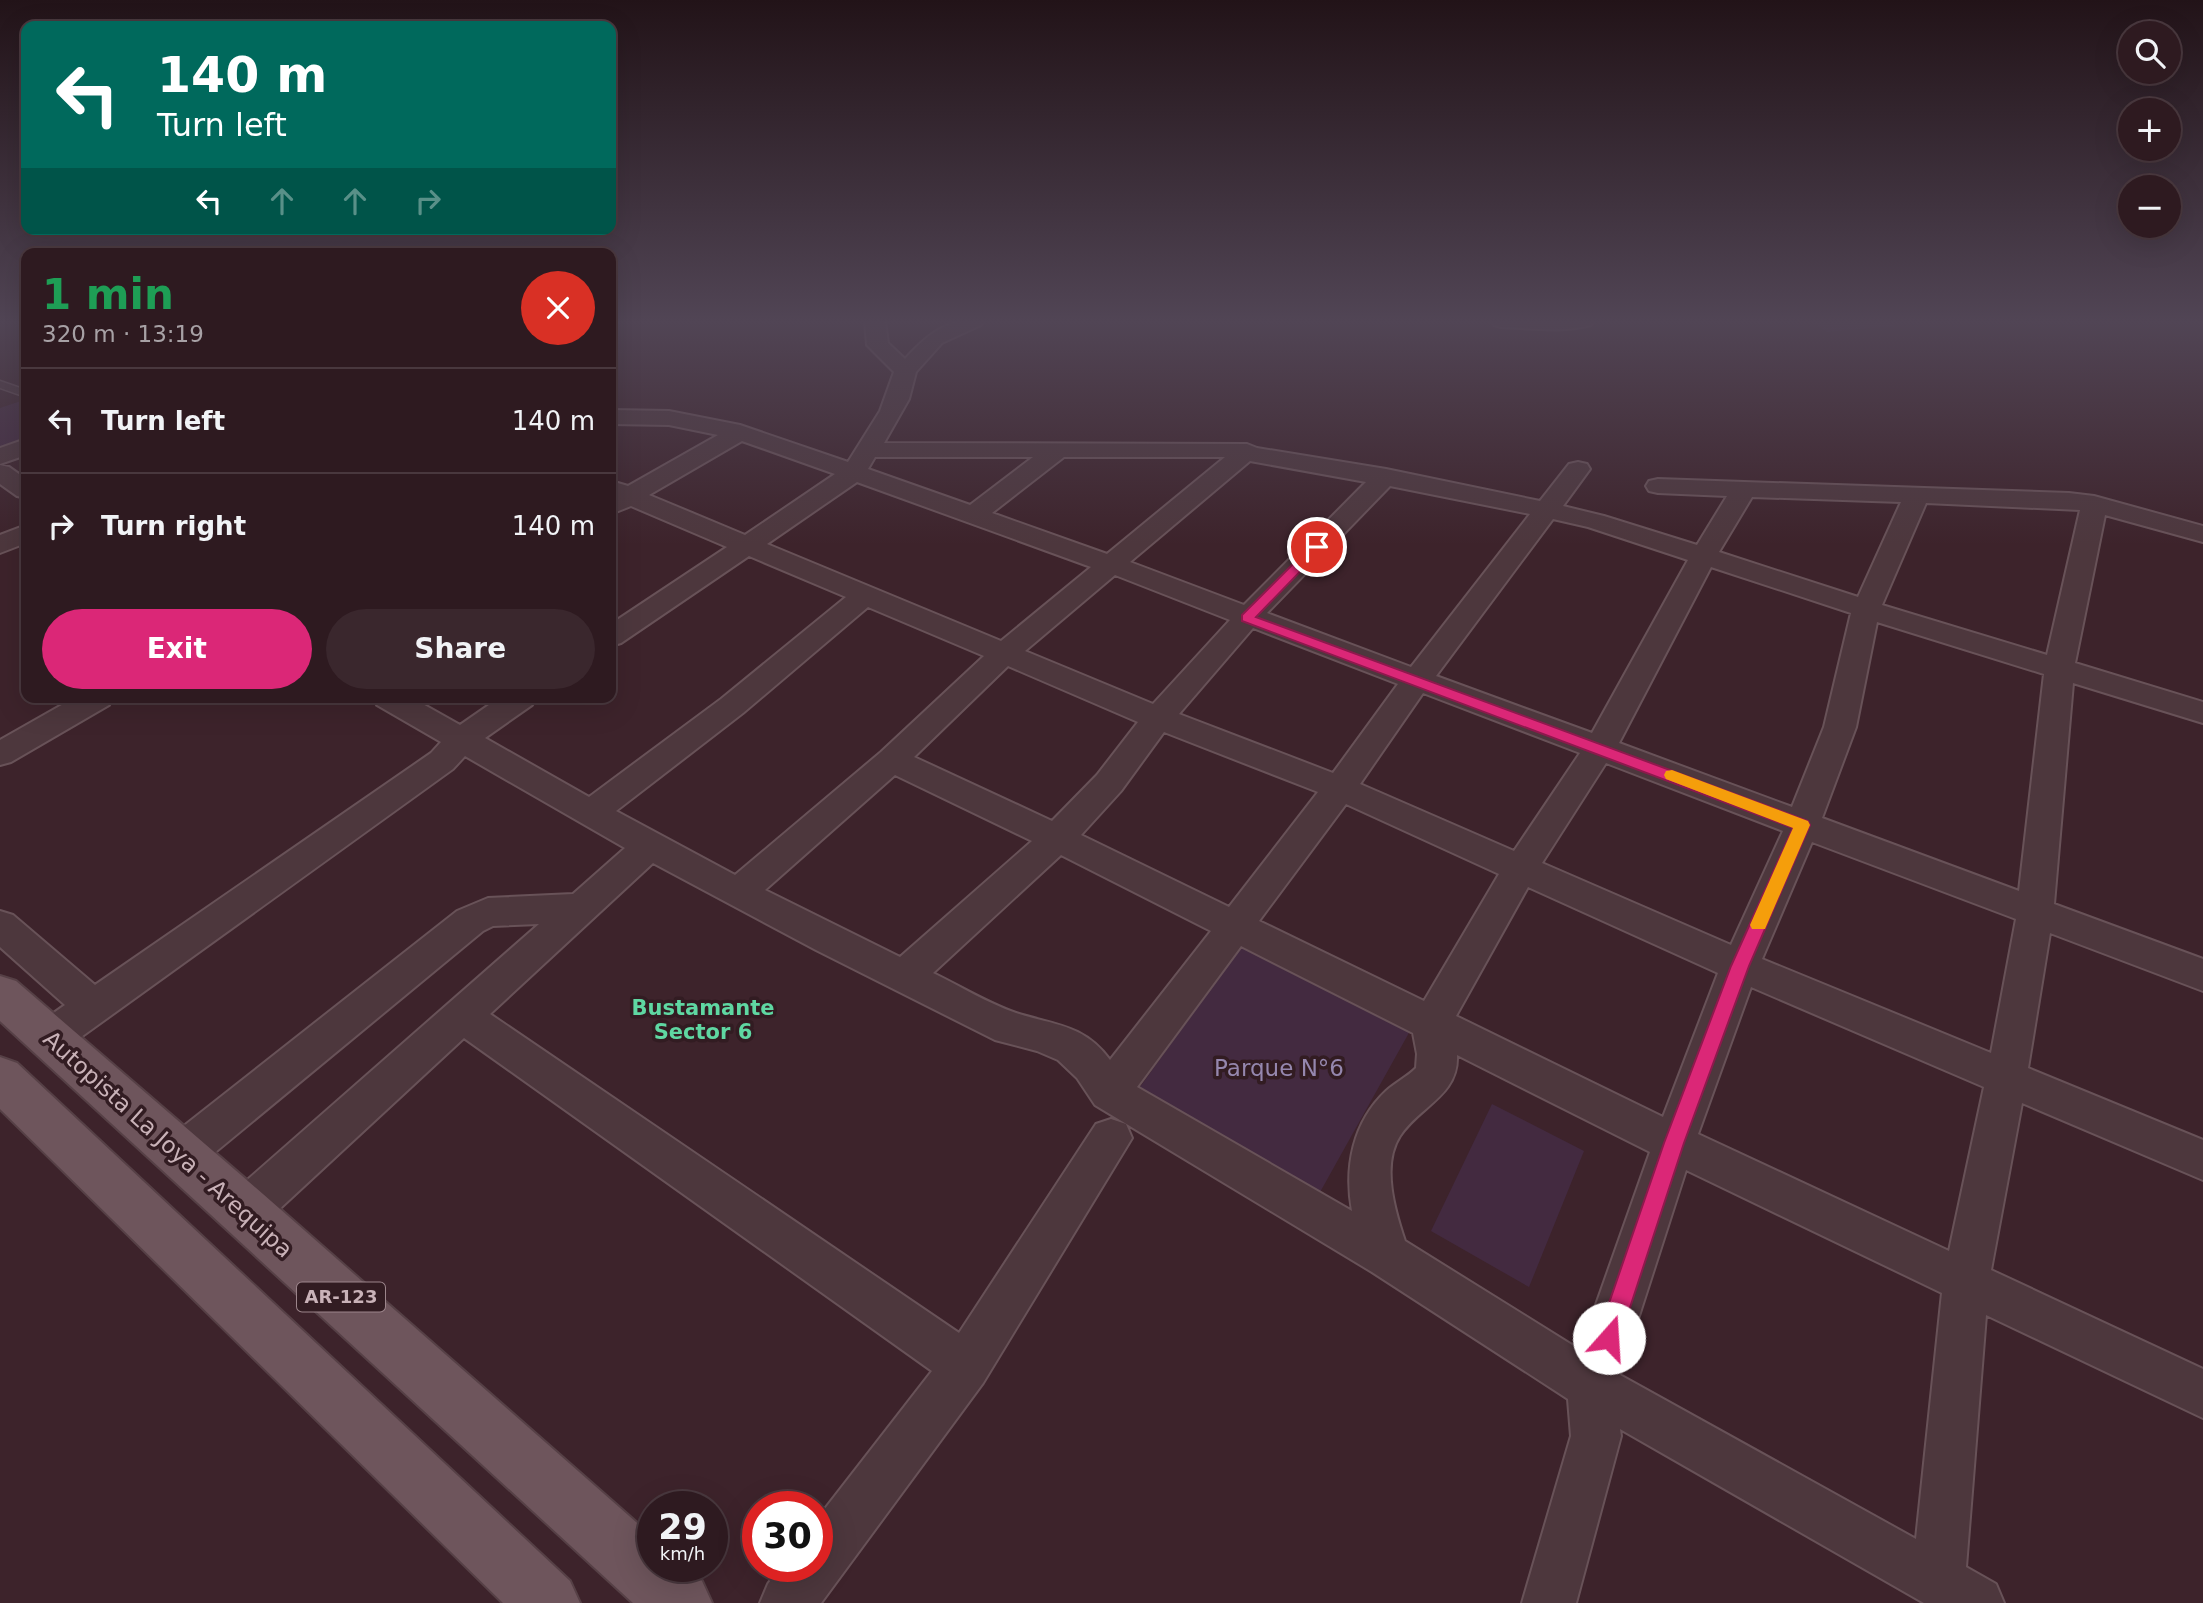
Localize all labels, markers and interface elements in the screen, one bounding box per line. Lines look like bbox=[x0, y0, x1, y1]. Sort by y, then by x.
map controls bbox=[2118, 21, 2181, 238]
button: search bbox=[2118, 21, 2181, 84]
text: 140 m bbox=[157, 47, 327, 104]
icon: left bbox=[42, 49, 133, 140]
button: + bbox=[2118, 98, 2181, 161]
text: Turn left bbox=[157, 106, 287, 144]
button: − bbox=[2118, 175, 2181, 238]
icon: left bbox=[190, 182, 228, 220]
icon: ahead bbox=[263, 182, 301, 220]
icon: ahead bbox=[336, 182, 374, 220]
icon: right bbox=[409, 182, 447, 220]
text: 1 min bbox=[42, 270, 174, 319]
button: close bbox=[521, 271, 595, 345]
text: 320 m · 13:19 bbox=[42, 321, 204, 347]
icon: left bbox=[42, 402, 80, 440]
text: Turn left bbox=[101, 406, 225, 436]
text: 140 m bbox=[512, 406, 595, 436]
icon: right bbox=[42, 507, 80, 545]
text: Turn right bbox=[101, 511, 246, 541]
text: 140 m bbox=[512, 511, 595, 541]
pin bbox=[1287, 517, 1347, 577]
icon: arrive bbox=[1298, 528, 1336, 566]
button: Exit bbox=[42, 609, 312, 689]
button: Share bbox=[326, 609, 595, 689]
district label: Bustamante Sector 6 bbox=[632, 996, 774, 1044]
street label: Autopista La Joya - Arequipa bbox=[38, 1025, 298, 1263]
park label: Parque N°6 bbox=[1214, 1055, 1344, 1081]
road number: AR-123 bbox=[297, 1282, 385, 1312]
position arrow bbox=[1572, 1301, 1646, 1375]
speed limit sign: 30 bbox=[742, 1491, 833, 1582]
text: 29 bbox=[658, 1507, 707, 1547]
text: km/h bbox=[660, 1543, 705, 1564]

